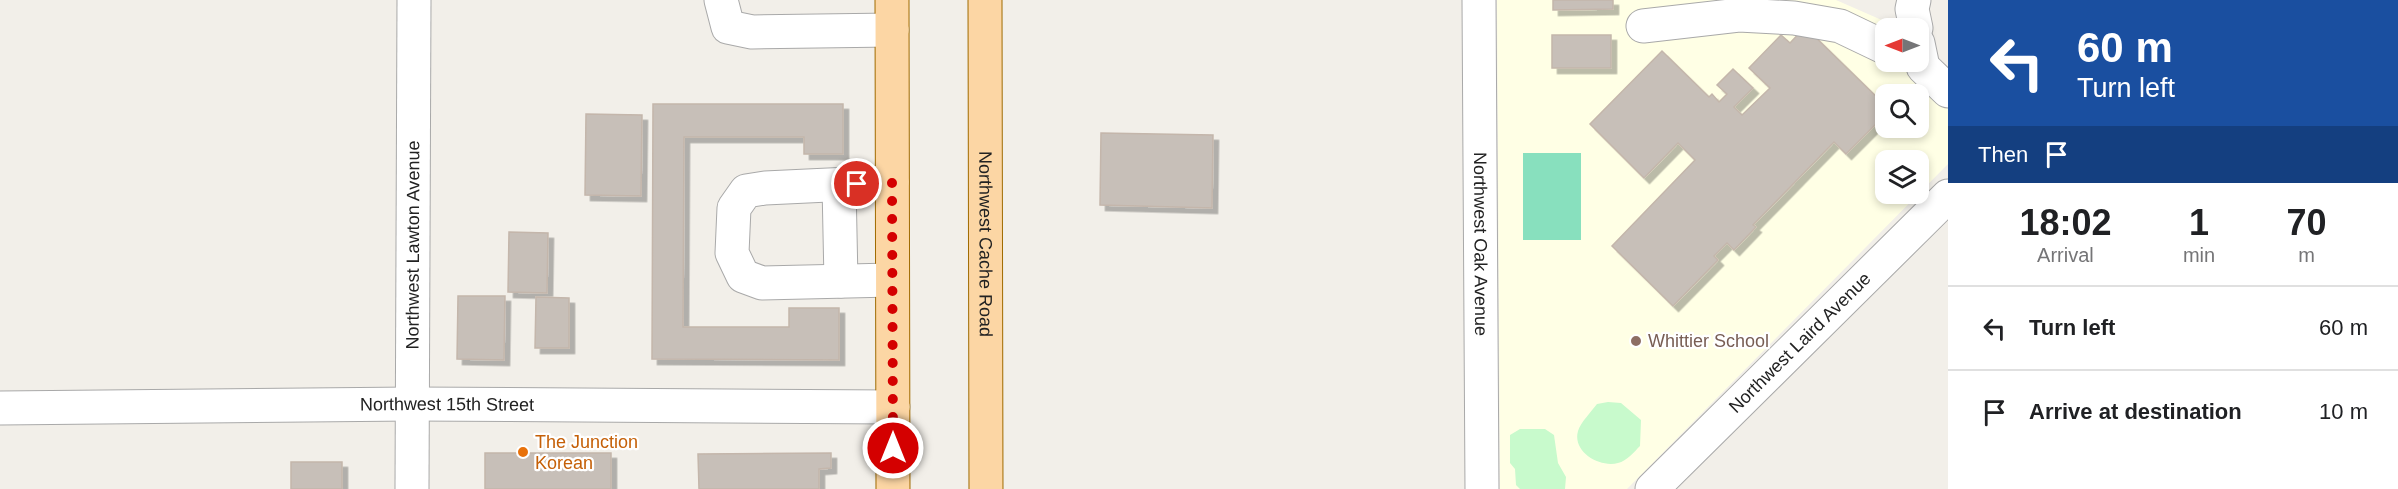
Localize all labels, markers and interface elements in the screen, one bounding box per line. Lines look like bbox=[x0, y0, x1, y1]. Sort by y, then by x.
north arrow bbox=[1875, 18, 1929, 72]
map controls bbox=[1875, 18, 1929, 204]
icon: left bbox=[1978, 24, 2056, 102]
text: 60 m bbox=[2077, 24, 2173, 71]
text: Turn left bbox=[2077, 73, 2175, 103]
button: search bbox=[1875, 84, 1929, 138]
icon: arrive bbox=[2040, 138, 2073, 171]
street label: Northwest Lawton Avenue bbox=[403, 140, 423, 350]
text: Then bbox=[1978, 142, 2028, 167]
button: layers bbox=[1875, 150, 1929, 204]
street label: Northwest Cache Road bbox=[975, 151, 996, 337]
street label: Northwest Oak Avenue bbox=[1470, 152, 1491, 336]
pin bbox=[831, 158, 882, 209]
icon: arrive bbox=[840, 167, 873, 200]
text: 18:02 bbox=[2019, 202, 2111, 243]
text: 1 bbox=[2189, 202, 2209, 243]
text: 70 bbox=[2287, 202, 2327, 243]
text: Arrival bbox=[2037, 244, 2094, 266]
text: min bbox=[2183, 244, 2215, 266]
text: m bbox=[2298, 244, 2315, 266]
street label: Northwest Laird Avenue bbox=[1725, 268, 1875, 417]
icon: left bbox=[1978, 312, 2011, 345]
text: Turn left bbox=[2029, 315, 2115, 340]
text: 60 m bbox=[2319, 315, 2368, 340]
place label: Whittier School bbox=[1648, 331, 1769, 351]
marker: Whittier School bbox=[1629, 334, 1643, 348]
street label: Northwest 15th Street bbox=[360, 394, 534, 415]
icon: arrive bbox=[1978, 396, 2011, 429]
text: Arrive at destination bbox=[2029, 399, 2242, 424]
text: 10 m bbox=[2319, 399, 2368, 424]
position arrow bbox=[861, 416, 925, 480]
place label: The Junction Korean bbox=[535, 432, 638, 473]
marker: The Junction Korean bbox=[516, 445, 530, 459]

